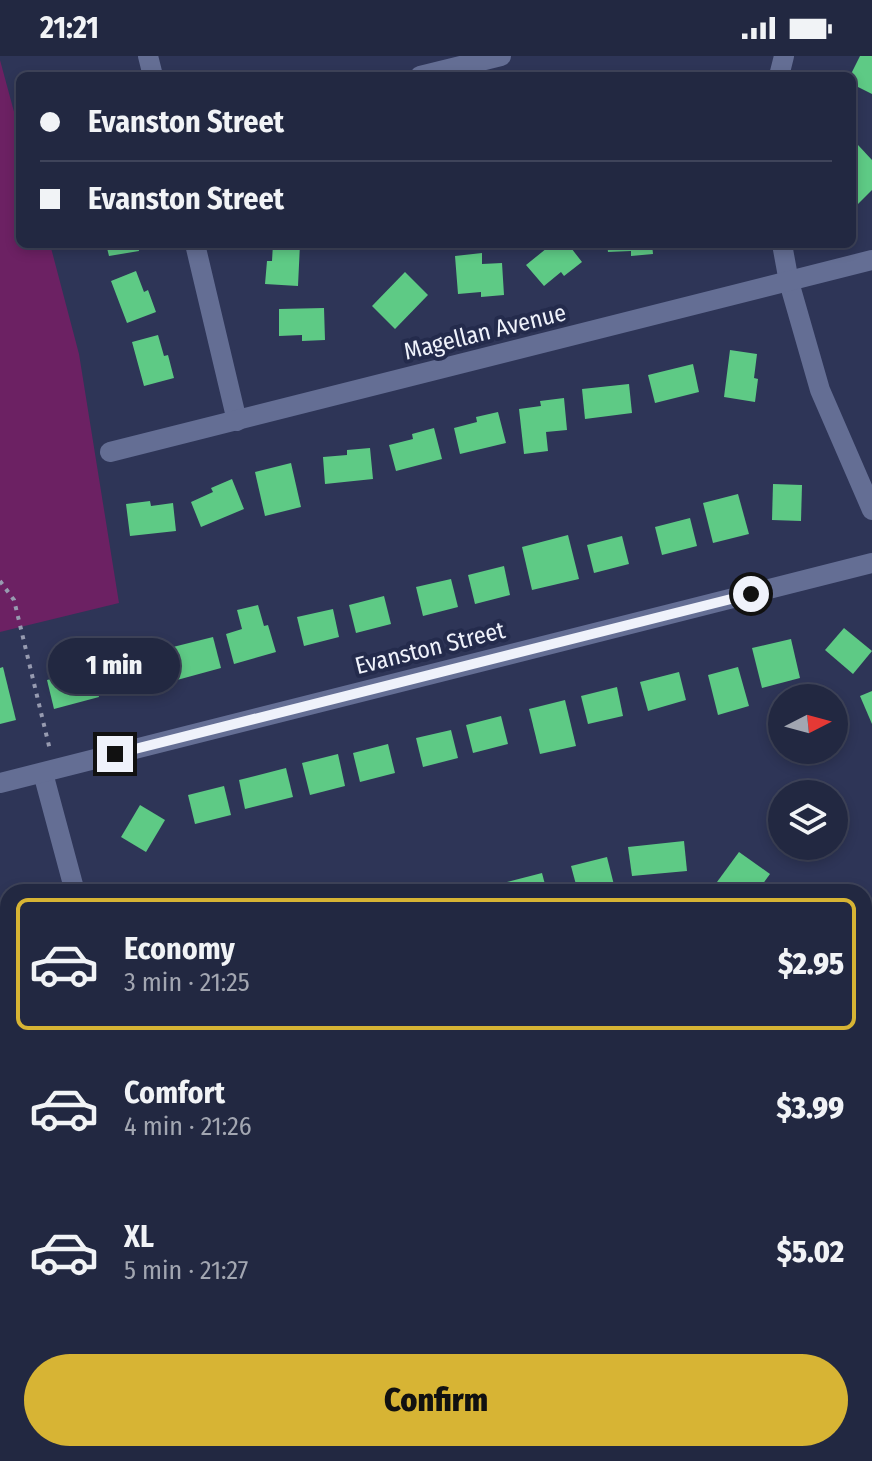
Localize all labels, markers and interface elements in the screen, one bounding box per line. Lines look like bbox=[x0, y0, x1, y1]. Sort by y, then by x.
text: 21:21 bbox=[40, 10, 99, 46]
text: Evanston Street bbox=[88, 104, 284, 140]
text: Evanston Street bbox=[88, 181, 284, 217]
street label: Magellan Avenue bbox=[401, 298, 569, 366]
route start bbox=[733, 576, 769, 612]
street label: Evanston Street bbox=[352, 616, 508, 680]
callout: 1 min bbox=[49, 638, 181, 694]
text: 1 min bbox=[86, 650, 142, 681]
north arrow bbox=[768, 684, 848, 764]
map controls bbox=[768, 684, 848, 860]
route end bbox=[97, 736, 133, 772]
button: layers bbox=[768, 780, 848, 860]
icon: car bbox=[28, 928, 100, 1000]
text: Economy bbox=[124, 931, 235, 967]
text: $2.95 bbox=[778, 946, 844, 982]
text: 3 min · 21:25 bbox=[124, 967, 250, 998]
icon: car bbox=[28, 1072, 100, 1144]
text: Comfort bbox=[124, 1075, 225, 1111]
text: $3.99 bbox=[777, 1090, 844, 1126]
text: 4 min · 21:26 bbox=[124, 1111, 252, 1142]
icon: car bbox=[28, 1216, 100, 1288]
text: XL bbox=[124, 1219, 154, 1255]
text: $5.02 bbox=[777, 1234, 844, 1270]
text: 5 min · 21:27 bbox=[124, 1255, 248, 1286]
button: Confirm bbox=[24, 1354, 848, 1446]

